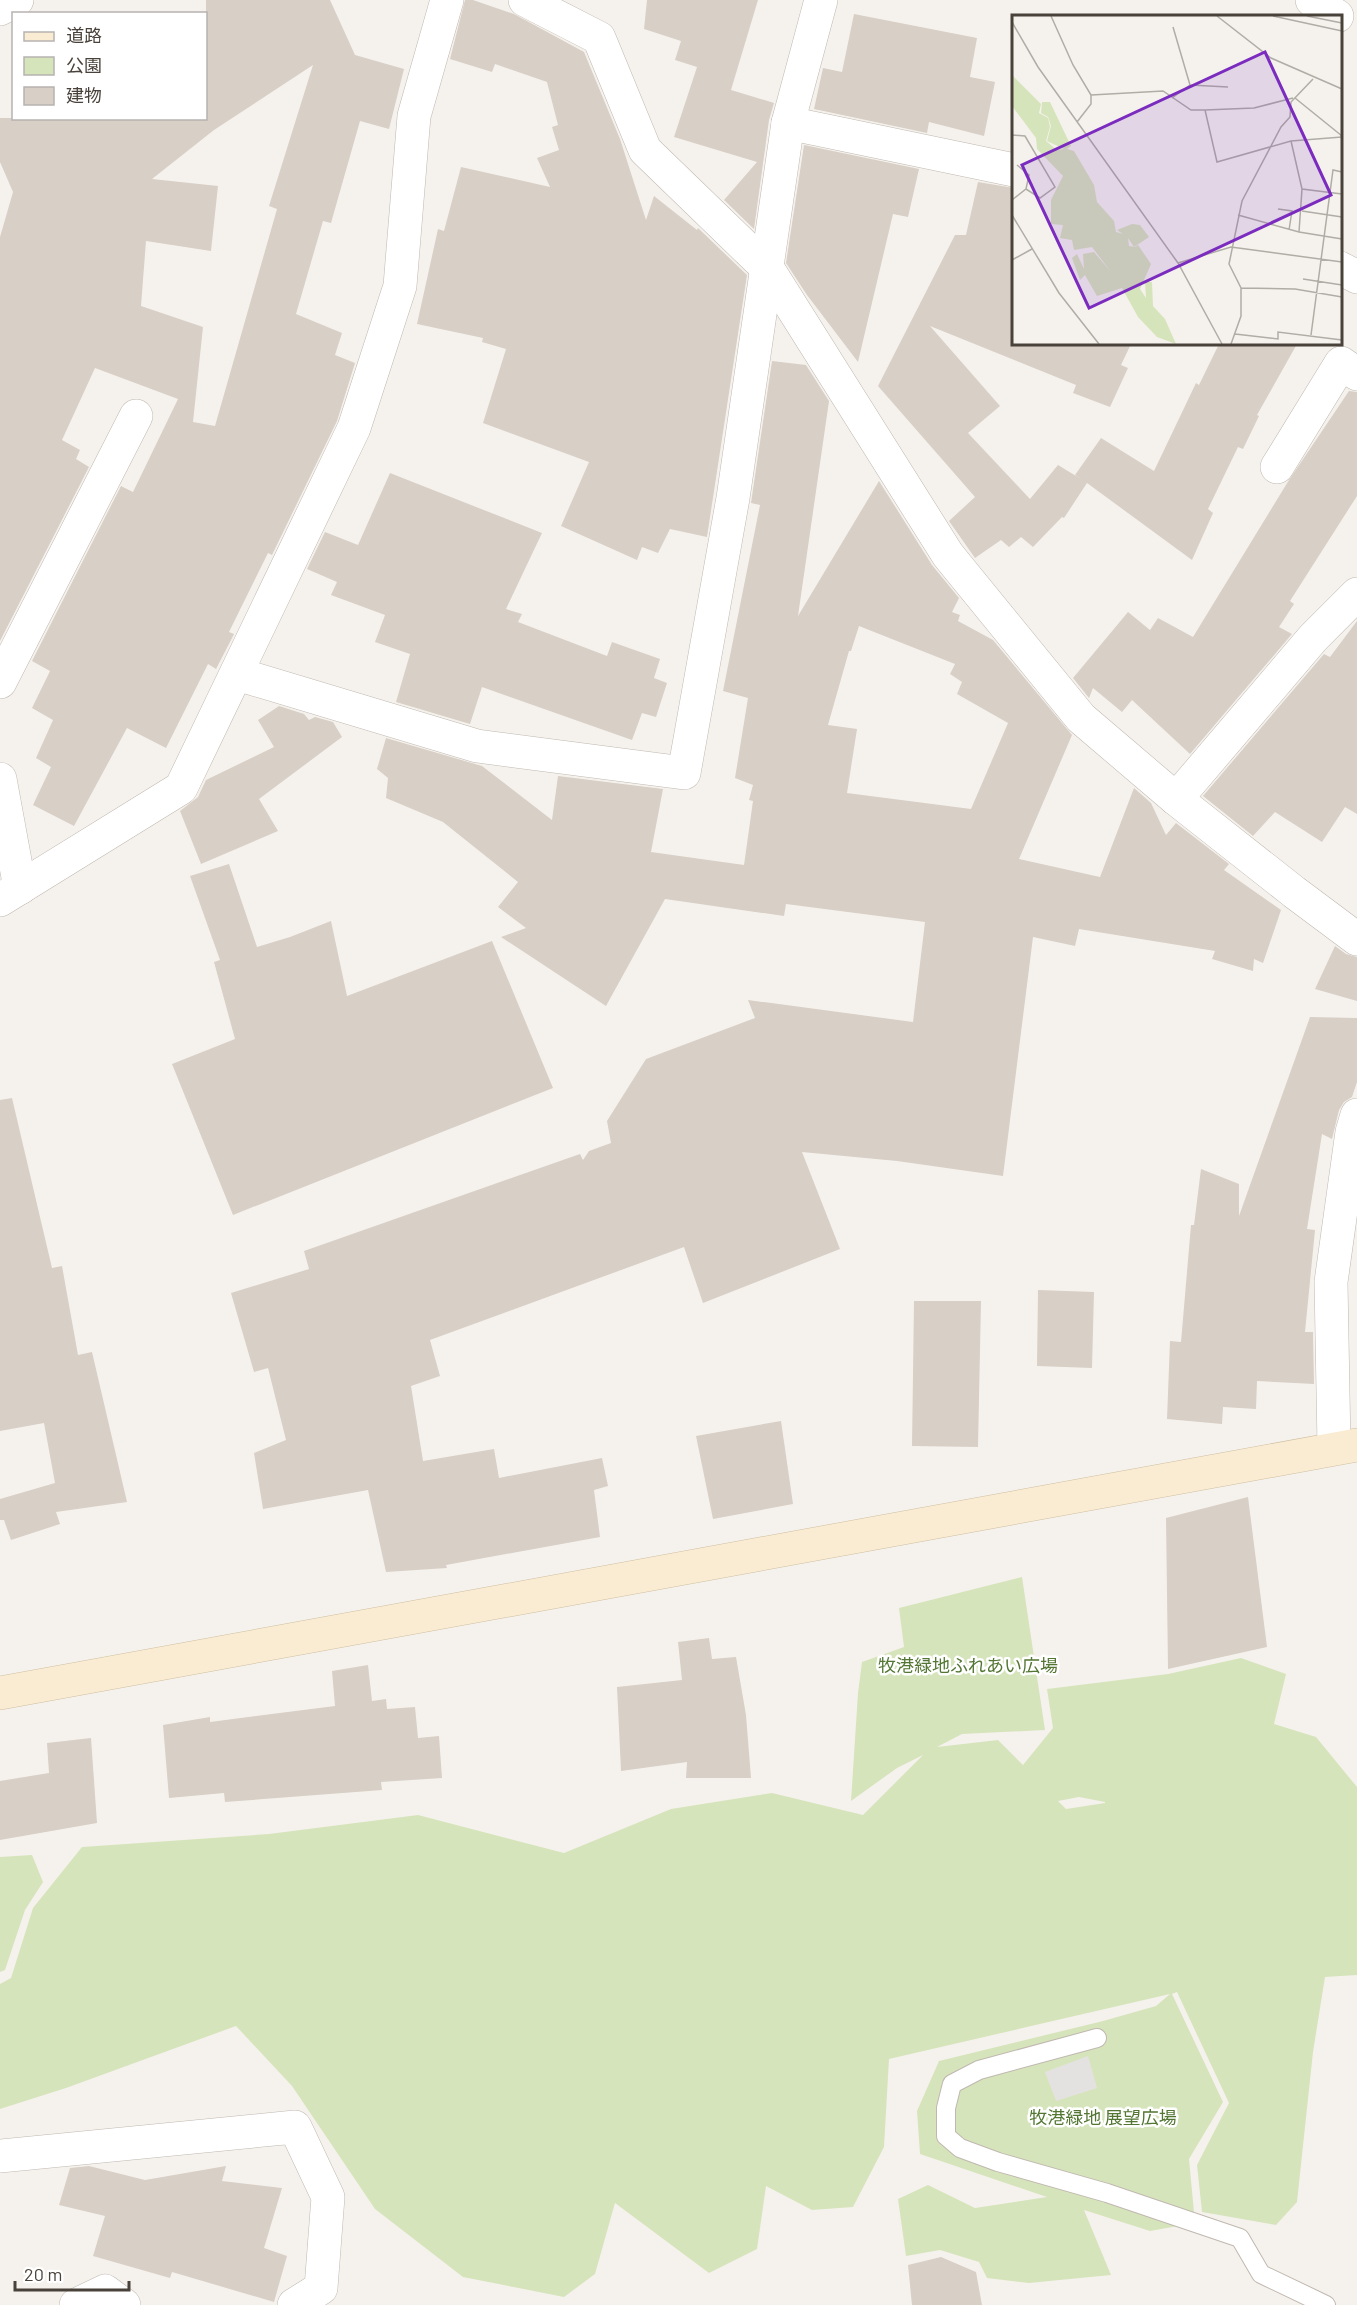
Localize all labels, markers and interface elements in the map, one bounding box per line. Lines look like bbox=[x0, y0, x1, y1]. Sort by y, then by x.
legend bbox=[12, 12, 207, 120]
inset map bbox=[1012, 15, 1342, 345]
text: 道路 bbox=[66, 24, 102, 46]
text: 公園 bbox=[66, 54, 102, 76]
text: 建物 bbox=[66, 84, 102, 106]
park label: 牧港緑地ふれあい広場 bbox=[878, 1654, 1058, 1676]
park label: 牧港緑地 展望広場 bbox=[1029, 2106, 1177, 2128]
scale bar bbox=[15, 2254, 129, 2292]
text: 20 m bbox=[24, 2263, 62, 2285]

